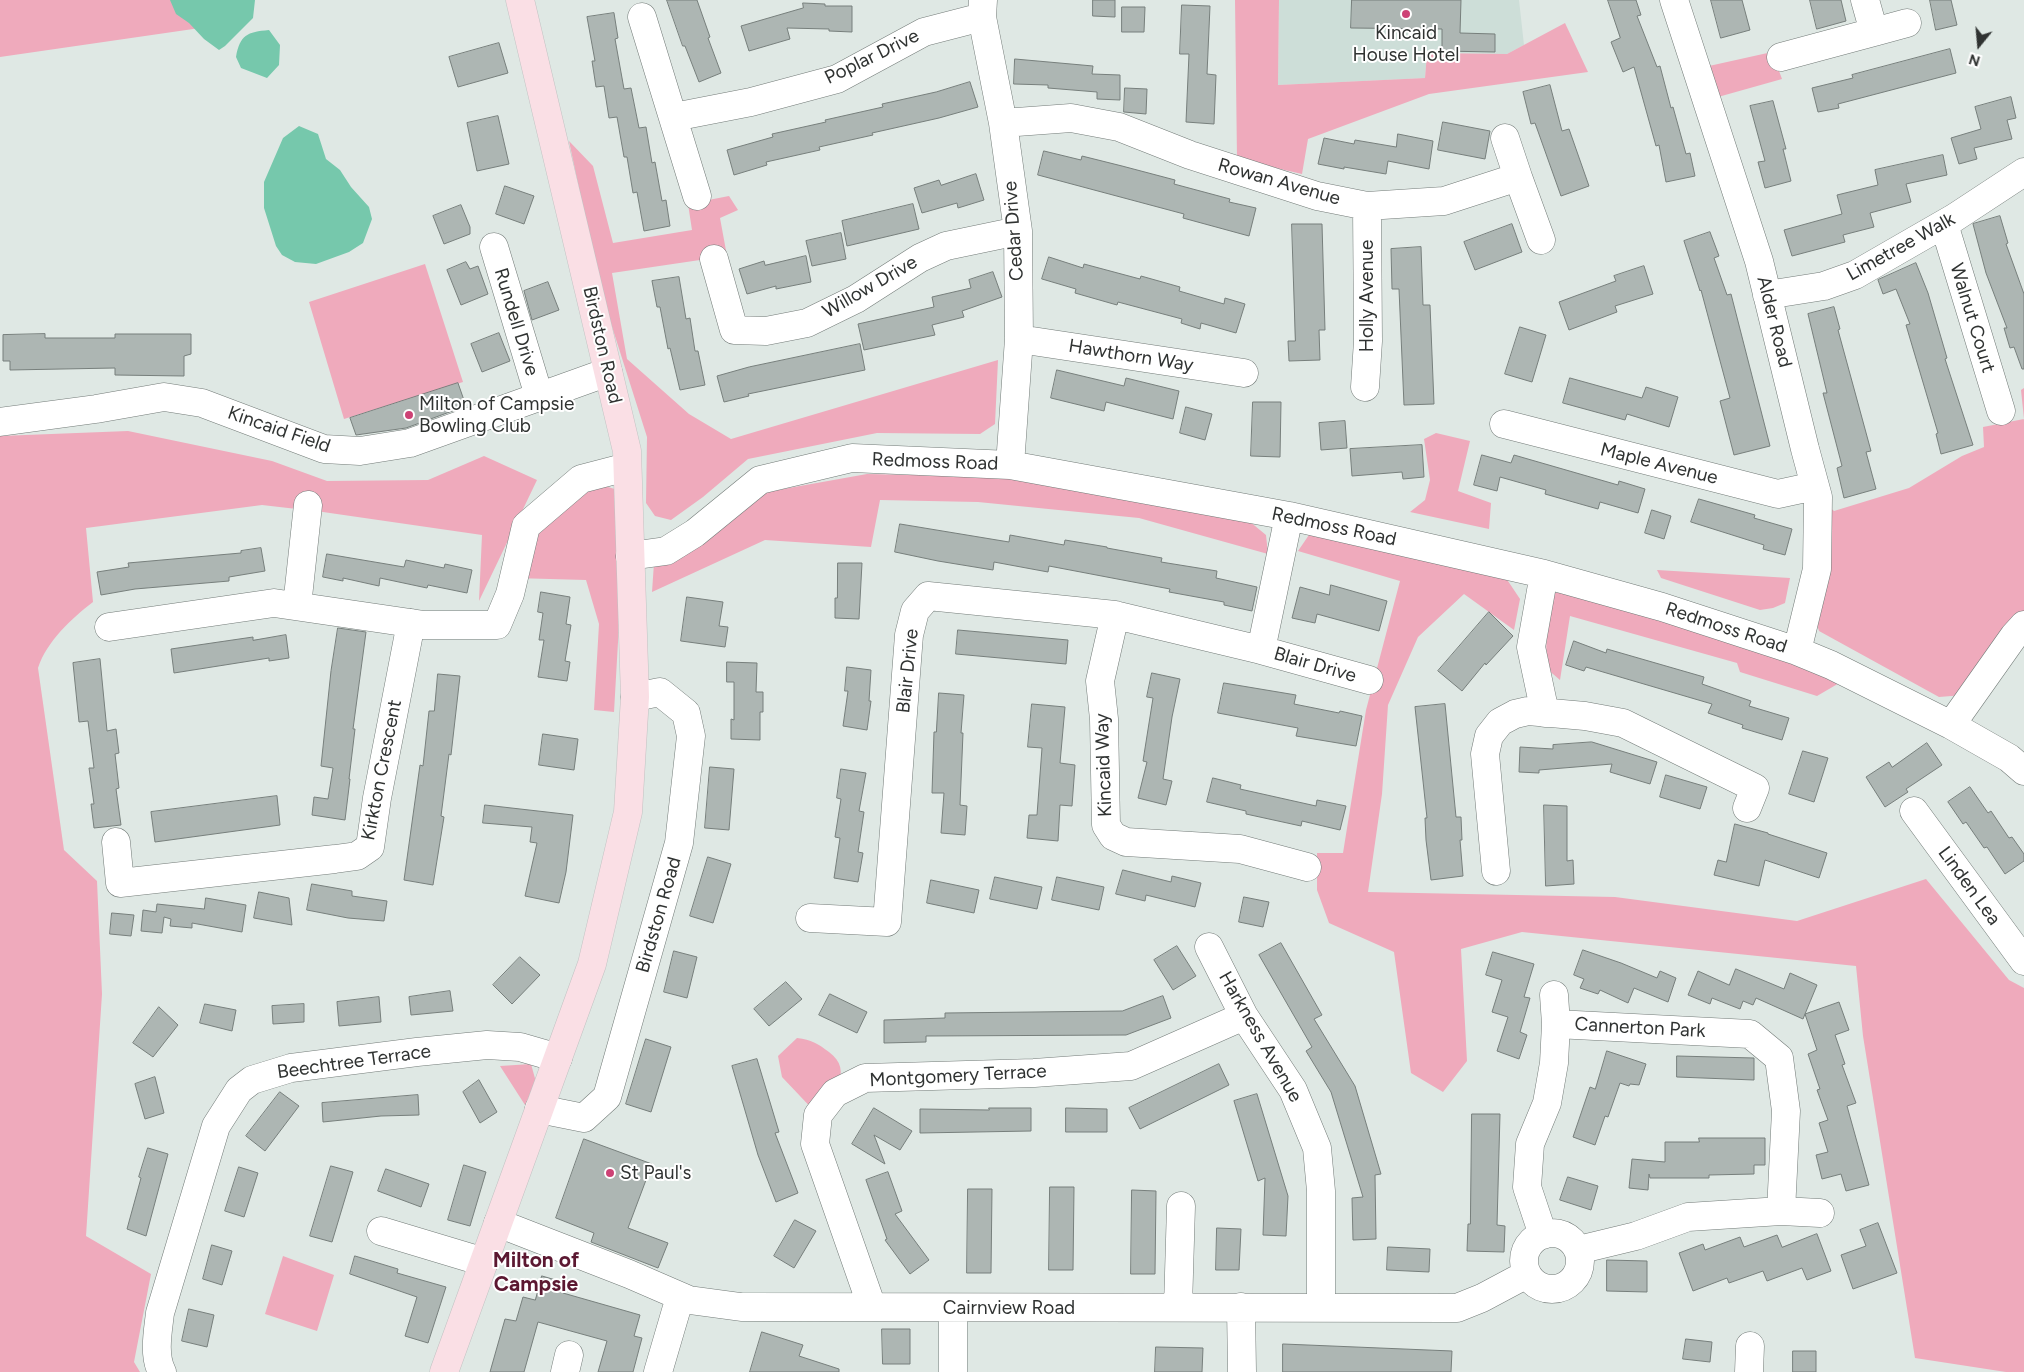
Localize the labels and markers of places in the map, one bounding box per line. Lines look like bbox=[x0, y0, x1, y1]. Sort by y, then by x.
marker: Kincaid House Hotel bbox=[1400, 8, 1412, 20]
place label: Kincaid House Hotel bbox=[1353, 22, 1459, 66]
place label: Milton of Campsie Bowling Club bbox=[419, 393, 574, 437]
marker: Milton of Campsie Bowling Club bbox=[403, 409, 415, 421]
place label: St Paul's bbox=[620, 1162, 691, 1184]
marker: St Paul's bbox=[604, 1167, 616, 1179]

